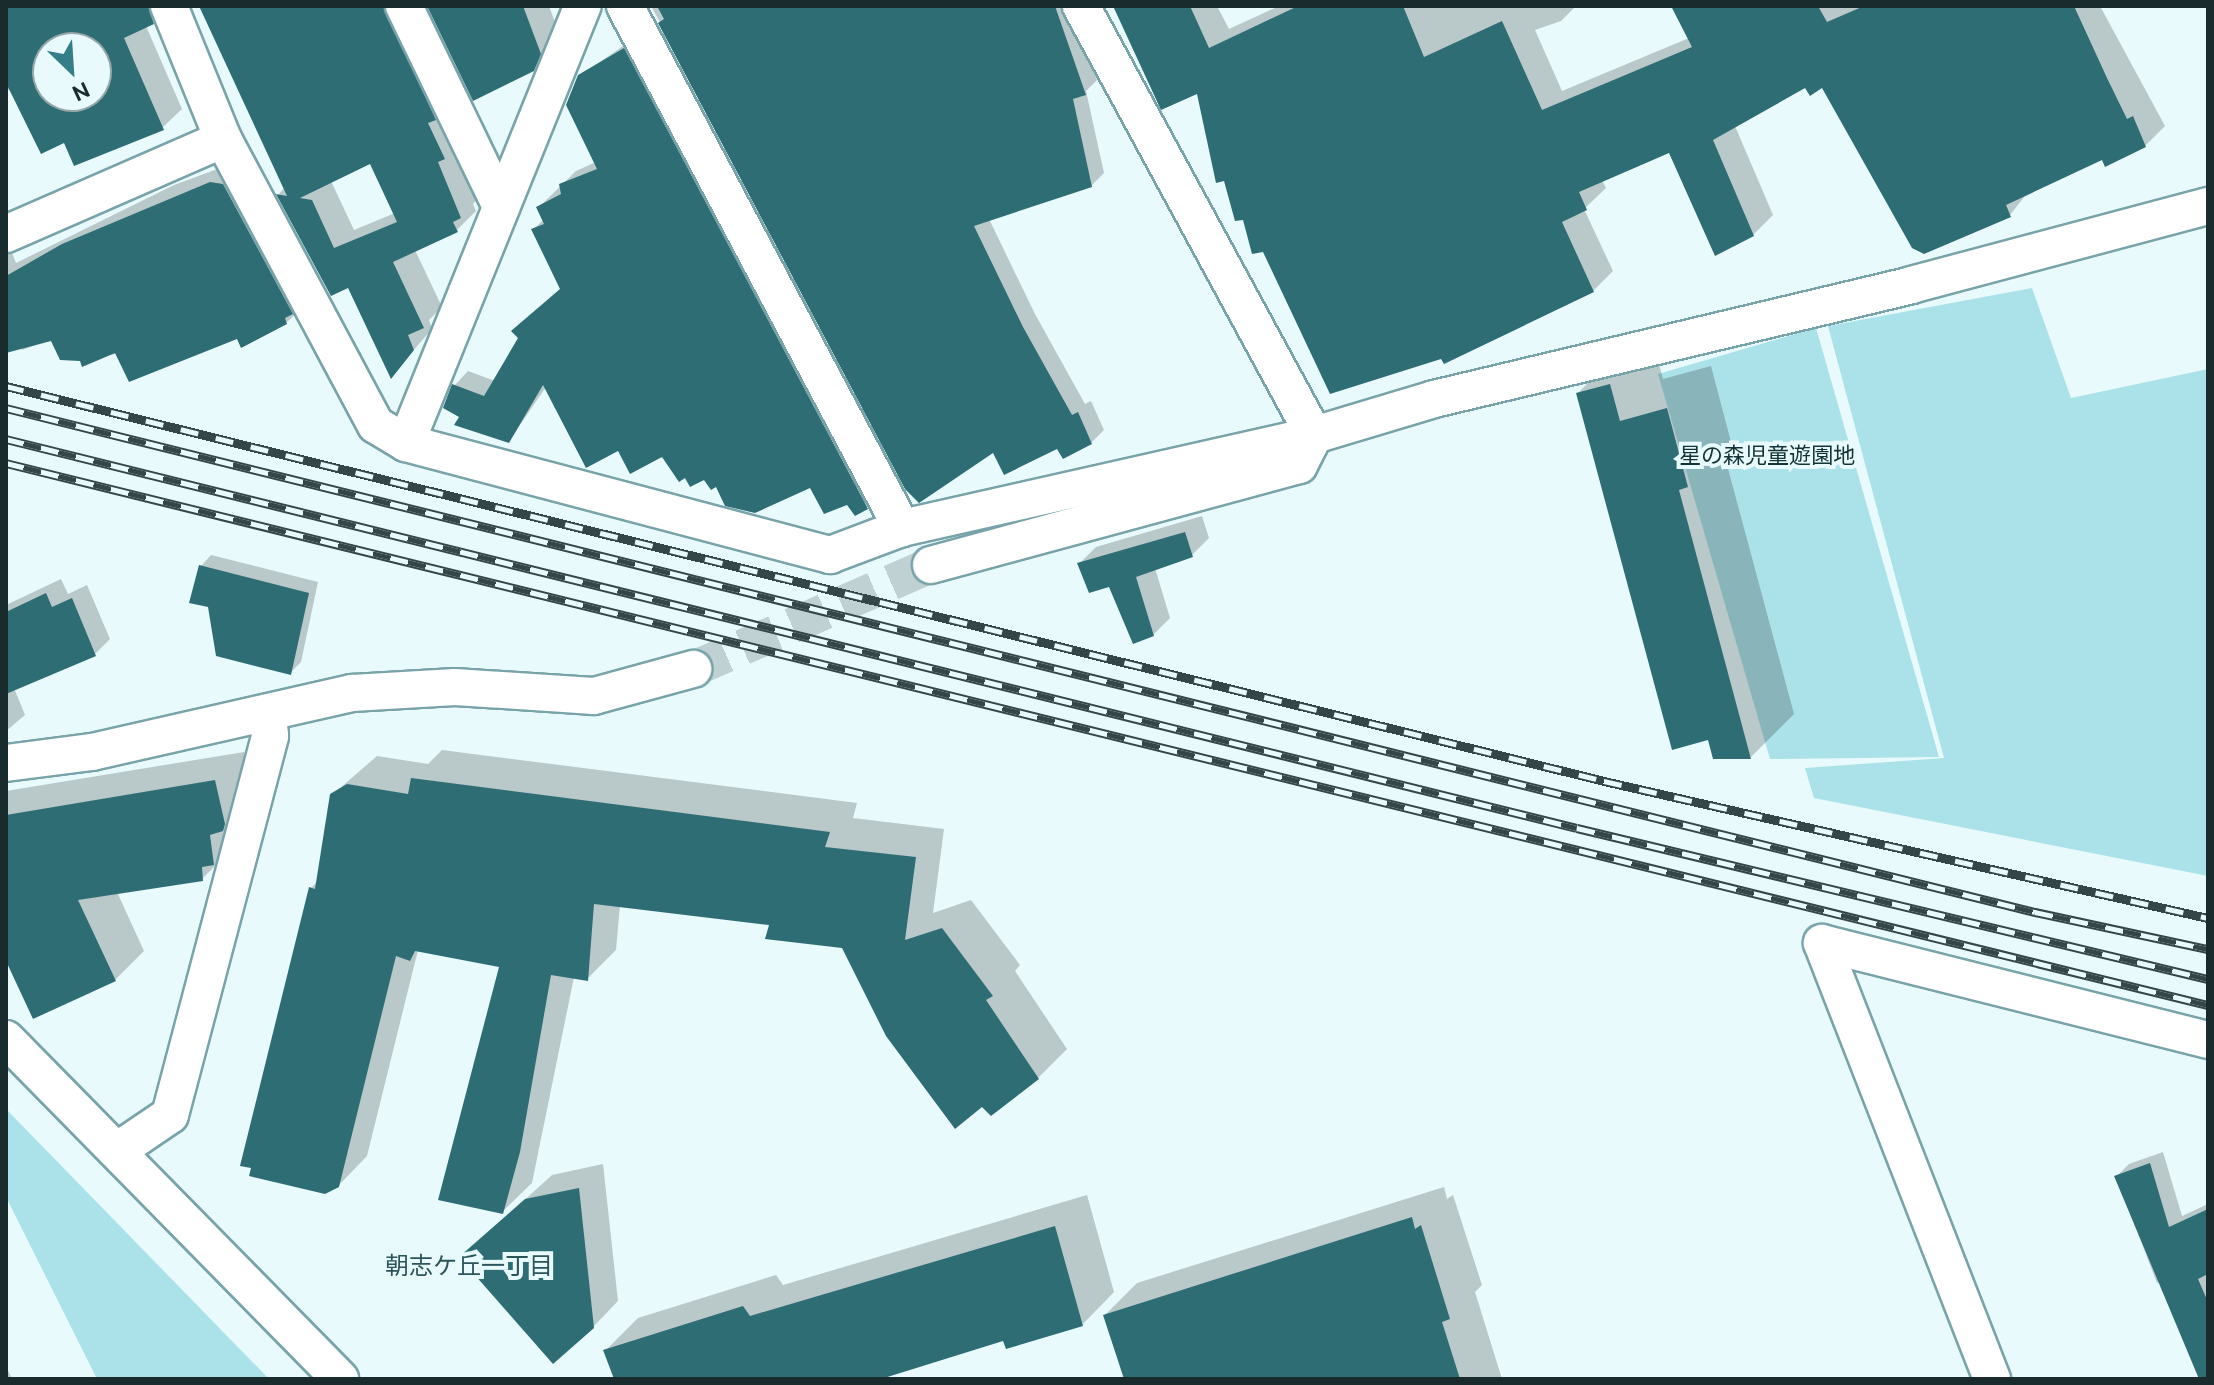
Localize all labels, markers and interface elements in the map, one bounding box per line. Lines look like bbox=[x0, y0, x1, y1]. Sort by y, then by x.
north arrow bbox=[32, 32, 112, 112]
text: N bbox=[69, 78, 94, 107]
park label: 星の森児童遊園地 bbox=[1679, 442, 1855, 468]
district label: 朝志ケ丘一丁目 bbox=[385, 1252, 553, 1280]

